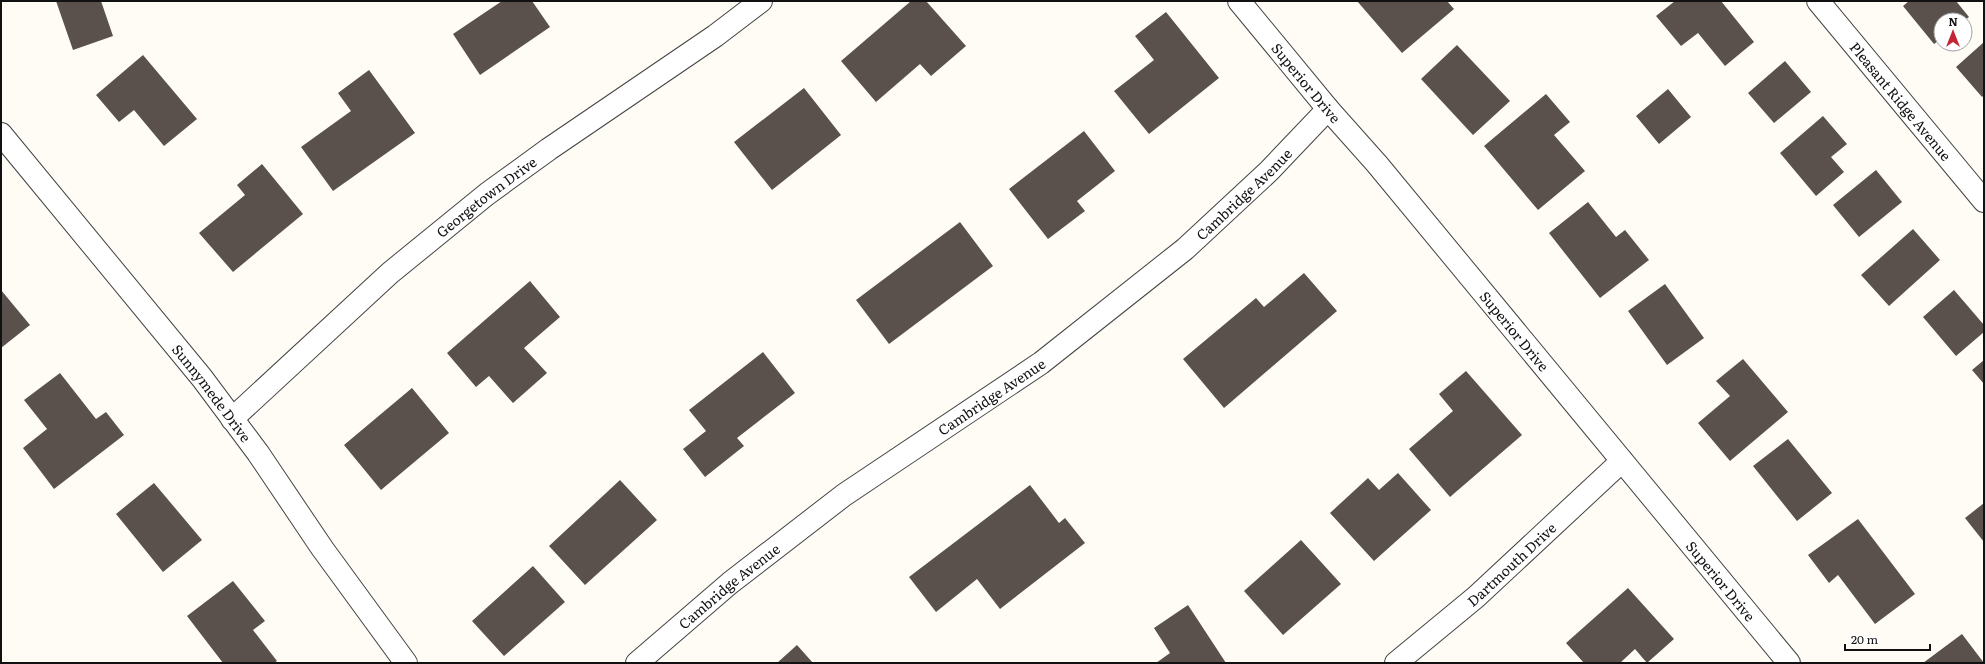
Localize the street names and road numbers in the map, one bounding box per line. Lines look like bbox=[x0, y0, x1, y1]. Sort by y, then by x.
street label: Pleasant Ridge Avenue bbox=[1846, 37, 1956, 165]
street label: Superior Drive bbox=[1267, 38, 1346, 127]
street label: Cambridge Avenue bbox=[1191, 143, 1296, 244]
street label: Georgetown Drive bbox=[432, 151, 540, 242]
street label: Superior Drive bbox=[1476, 287, 1554, 375]
street label: Sunnymede Drive bbox=[168, 340, 256, 446]
street label: Cambridge Avenue bbox=[934, 353, 1049, 439]
street label: Dartmouth Drive bbox=[1463, 518, 1560, 611]
street label: Superior Drive bbox=[1682, 536, 1760, 625]
street label: Cambridge Avenue bbox=[674, 538, 784, 633]

